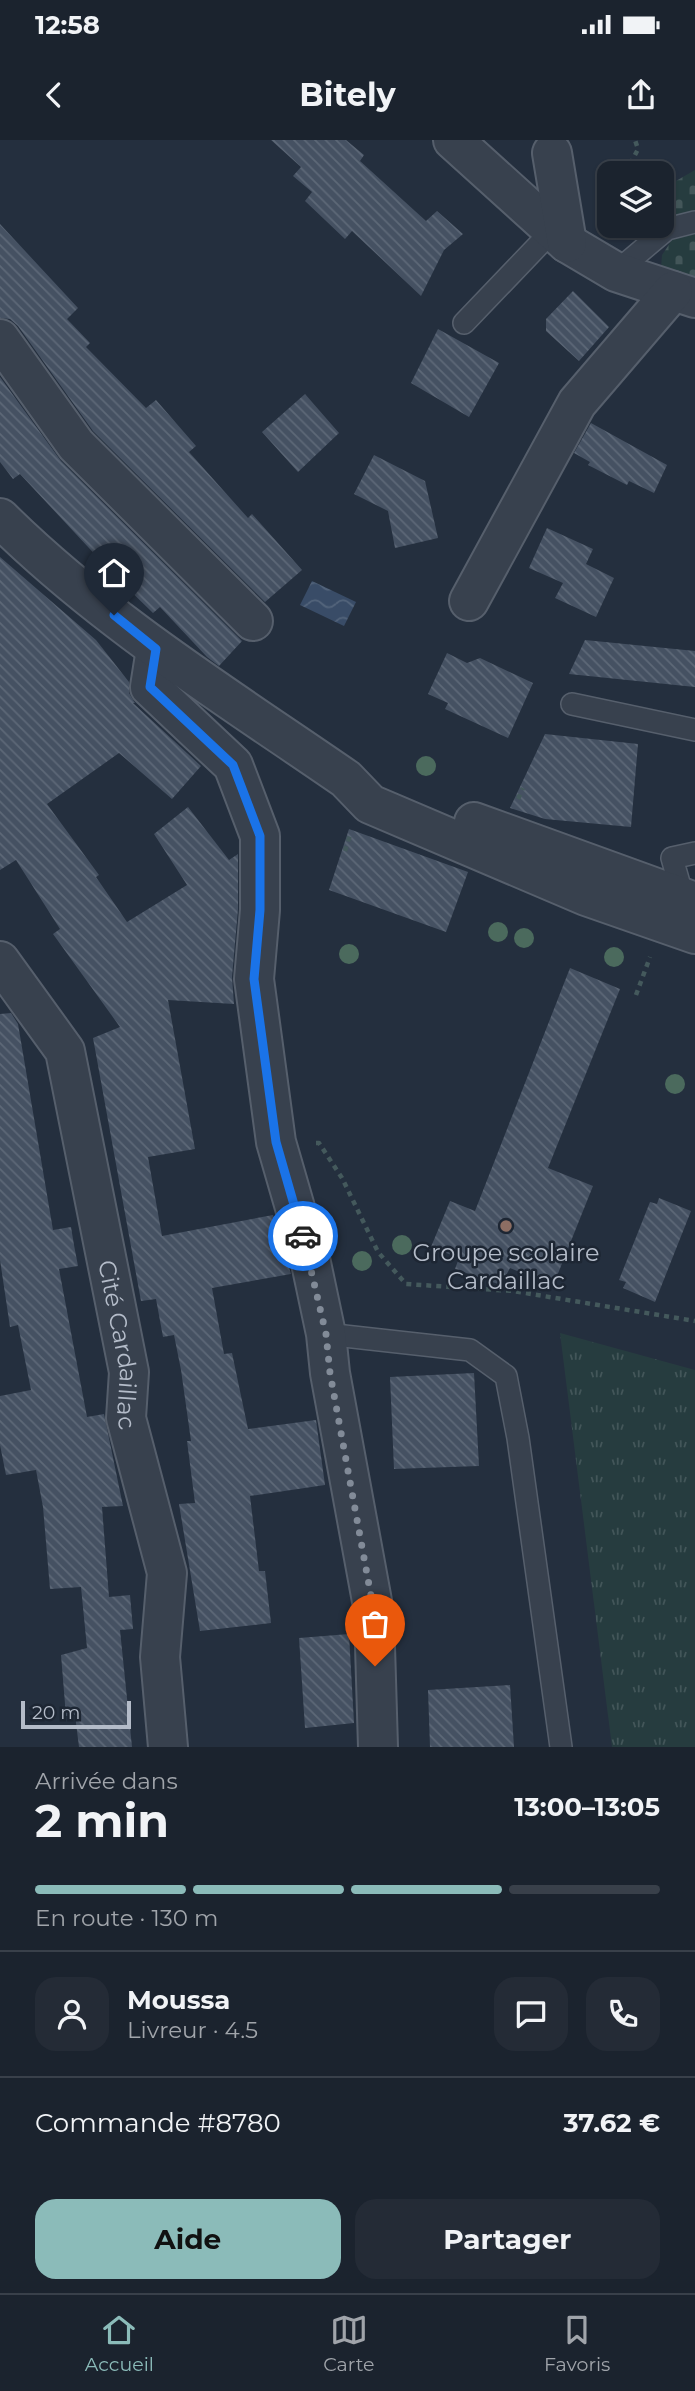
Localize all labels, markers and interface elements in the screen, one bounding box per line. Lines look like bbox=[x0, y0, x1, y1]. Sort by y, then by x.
text: 12:58 bbox=[35, 9, 100, 41]
text: Bitely bbox=[299, 75, 396, 114]
icon: back bbox=[35, 76, 73, 114]
icon: share bbox=[622, 76, 660, 114]
map controls bbox=[597, 161, 674, 238]
button: layers bbox=[597, 161, 674, 238]
pin bbox=[84, 543, 144, 615]
icon: home bbox=[95, 554, 133, 592]
courier bbox=[268, 1201, 338, 1271]
icon: car bbox=[284, 1217, 322, 1255]
marker: Groupe scolaire Cardaillac bbox=[498, 1218, 514, 1234]
place label: Groupe scolaire Cardaillac bbox=[412, 1238, 600, 1295]
street label: Cité Cardaillac bbox=[92, 1257, 144, 1433]
pin bbox=[345, 1594, 405, 1666]
icon: bag bbox=[356, 1605, 394, 1643]
scale bar bbox=[21, 1698, 131, 1730]
text: 20 m bbox=[32, 1701, 80, 1724]
text: Arrivée dans bbox=[35, 1767, 178, 1795]
text: 13:00–13:05 bbox=[514, 1791, 660, 1823]
text: 2 min bbox=[35, 1792, 169, 1849]
text: En route · 130 m bbox=[35, 1904, 218, 1932]
button: person bbox=[35, 1977, 109, 2051]
button: chat bbox=[494, 1977, 568, 2051]
button: phone bbox=[586, 1977, 660, 2051]
text: Moussa bbox=[127, 1984, 230, 2016]
text: Livreur · 4.5 bbox=[127, 2016, 258, 2044]
text: Commande #8780 bbox=[35, 2107, 281, 2139]
text: 37.62 € bbox=[563, 2107, 660, 2139]
button: Aide bbox=[35, 2199, 341, 2279]
button: Partager bbox=[355, 2199, 660, 2279]
tab: Accueil bbox=[85, 2311, 154, 2376]
tab: Carte bbox=[323, 2311, 375, 2376]
tab: Favoris bbox=[544, 2311, 610, 2376]

